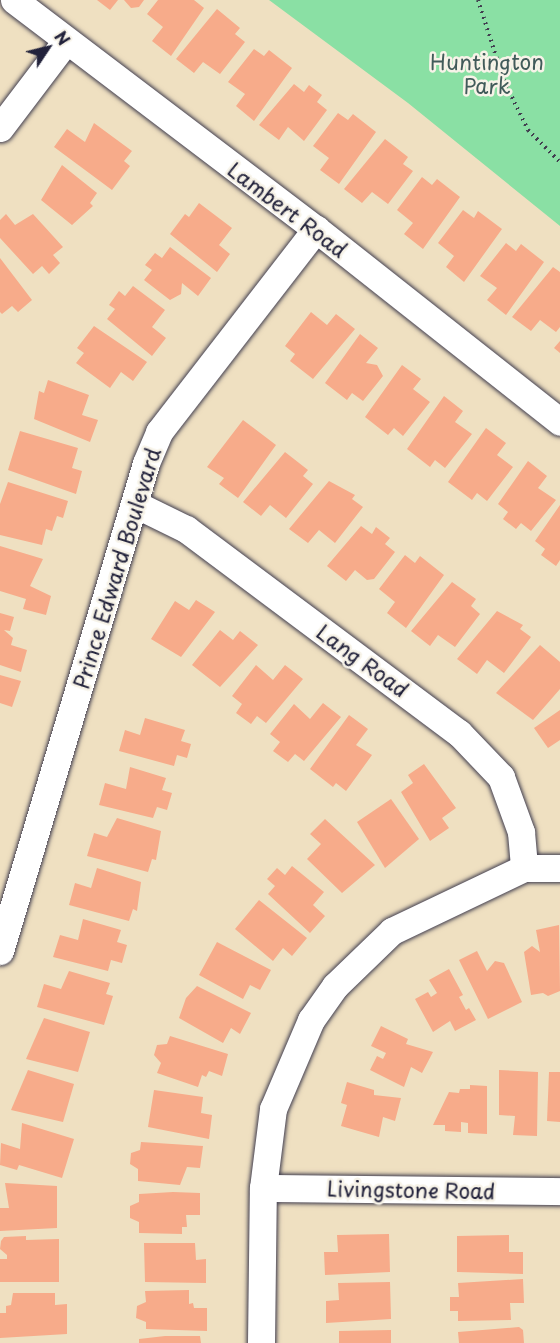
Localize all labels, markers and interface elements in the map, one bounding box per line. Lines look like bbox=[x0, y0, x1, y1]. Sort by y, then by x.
north arrow bbox=[18, 18, 78, 78]
text: N bbox=[49, 26, 76, 50]
park label: Huntington Park bbox=[430, 48, 544, 98]
street label: Lambert Road bbox=[224, 156, 352, 262]
street label: Prince Edward Boulevard bbox=[67, 444, 165, 692]
street label: Lang Road bbox=[312, 618, 414, 702]
street label: Livingstone Road bbox=[326, 1175, 496, 1203]

